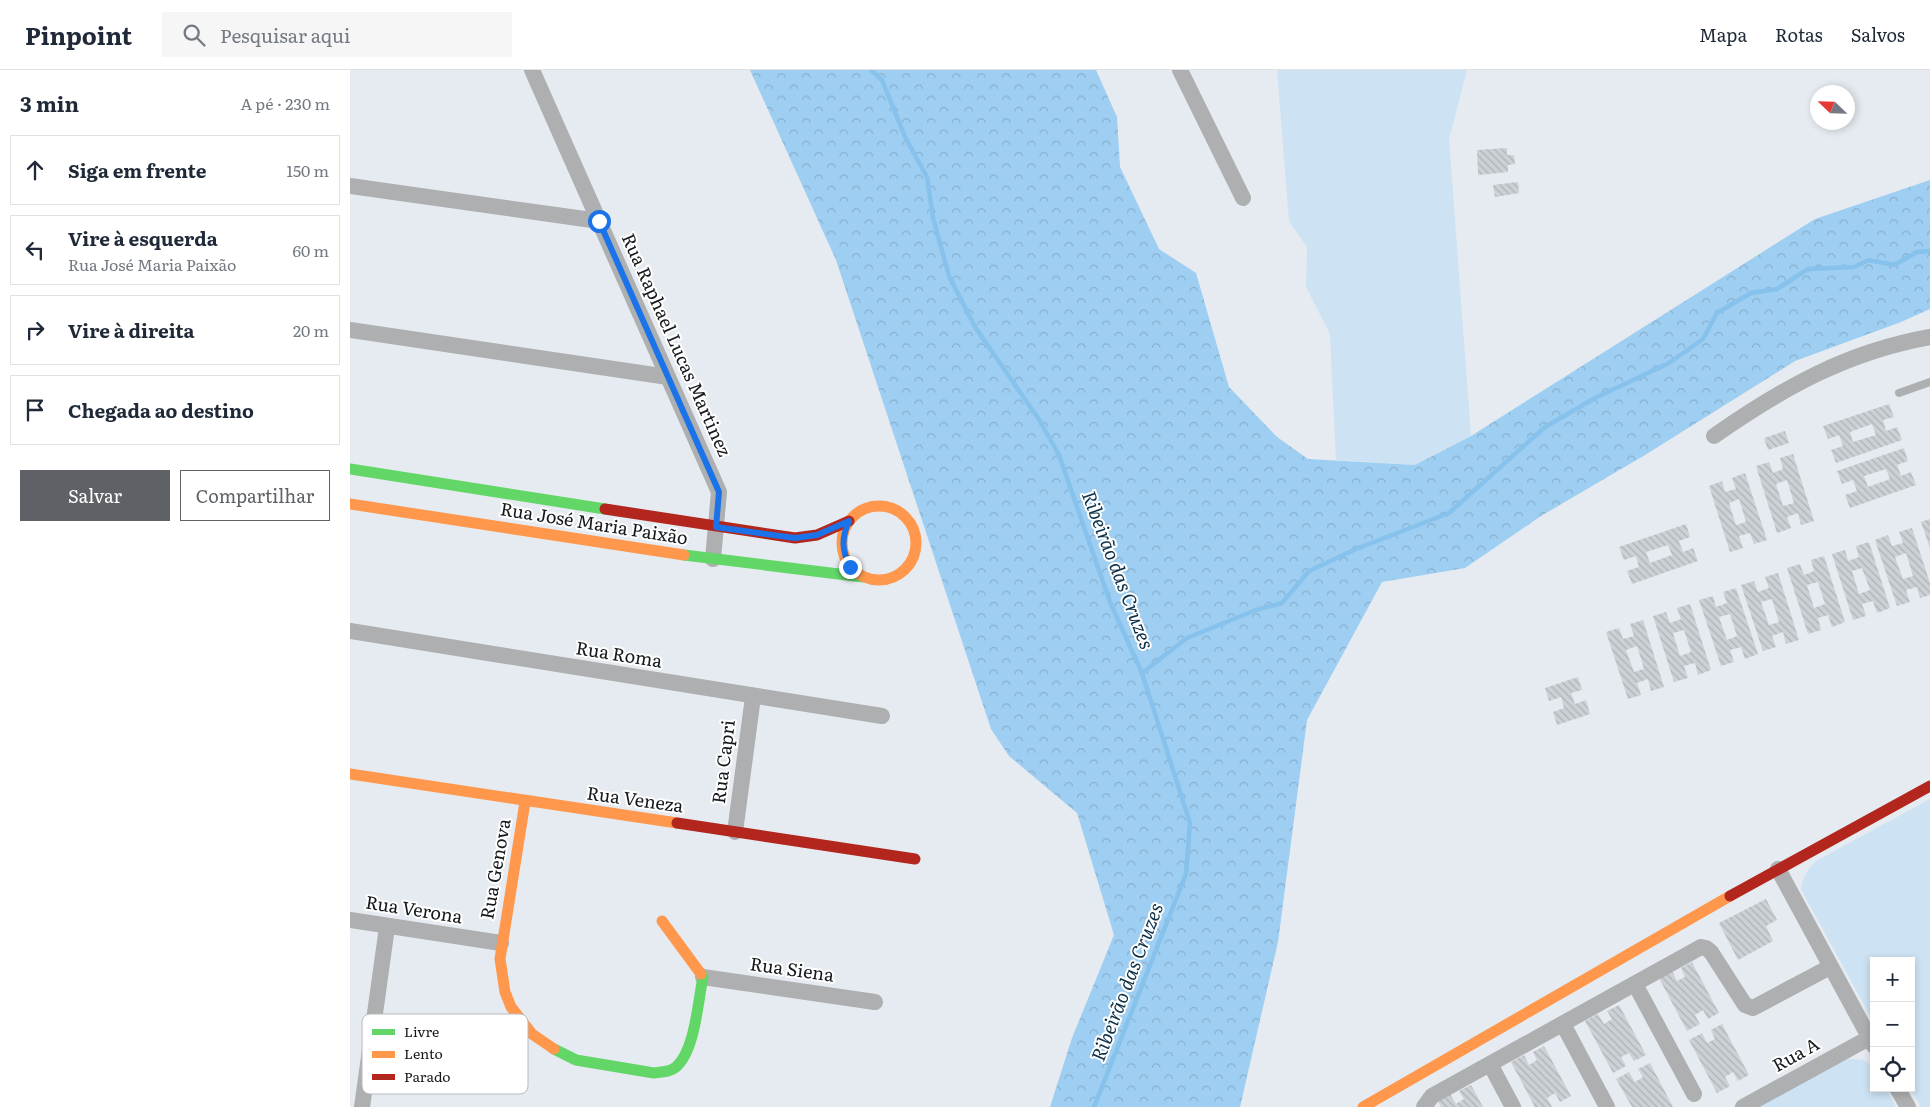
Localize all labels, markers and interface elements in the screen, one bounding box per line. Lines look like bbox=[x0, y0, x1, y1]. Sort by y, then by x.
search box bbox=[162, 12, 512, 57]
text: Pinpoint bbox=[25, 17, 132, 52]
icon: search bbox=[180, 21, 208, 49]
text: Pesquisar aqui bbox=[220, 21, 350, 49]
text: Mapa bbox=[1699, 21, 1747, 48]
text: Rotas bbox=[1775, 21, 1823, 48]
text: Salvos bbox=[1851, 21, 1905, 48]
north arrow bbox=[1810, 85, 1855, 130]
text: 3 min bbox=[20, 87, 79, 118]
text: A pé · 230 m bbox=[240, 91, 330, 115]
icon: ahead bbox=[21, 156, 49, 184]
text: Siga em frente bbox=[68, 156, 206, 184]
text: 150 m bbox=[286, 158, 329, 182]
route start bbox=[588, 210, 611, 233]
text: Vire à esquerda bbox=[68, 224, 218, 252]
street label: Rua Raphael Lucas Martinez bbox=[616, 228, 739, 461]
icon: left bbox=[21, 236, 49, 264]
text: 60 m bbox=[292, 238, 329, 262]
text: Rua José Maria Paixão bbox=[68, 252, 236, 276]
icon: right bbox=[21, 316, 49, 344]
text: Vire à direita bbox=[68, 316, 195, 344]
text: 20 m bbox=[293, 318, 329, 342]
icon: arrive bbox=[21, 396, 49, 424]
text: Chegada ao destino bbox=[68, 396, 254, 424]
button: Salvar bbox=[20, 470, 170, 521]
button: Compartilhar bbox=[180, 470, 330, 521]
water label: Ribeirão das Cruzes bbox=[1076, 486, 1162, 653]
street label: Rua José Maria Paixão bbox=[499, 494, 690, 551]
route end bbox=[839, 556, 862, 579]
street label: Rua Roma bbox=[574, 633, 665, 674]
street label: Rua Capri bbox=[704, 718, 741, 805]
street label: Rua Veneza bbox=[585, 778, 685, 819]
street label: Rua Genova bbox=[472, 816, 517, 921]
street label: Rua Verona bbox=[364, 888, 465, 930]
water label: Ribeirão das Cruzes bbox=[1083, 898, 1169, 1065]
street label: Rua Siena bbox=[748, 949, 836, 988]
map controls bbox=[1870, 957, 1915, 1092]
button: + bbox=[1870, 957, 1915, 1002]
button: − bbox=[1870, 1002, 1915, 1047]
legend bbox=[362, 1014, 528, 1094]
text: Livre bbox=[404, 1021, 439, 1041]
street label: Rua A bbox=[1767, 1030, 1824, 1078]
text: Lento bbox=[404, 1043, 443, 1063]
button: locate bbox=[1870, 1047, 1915, 1092]
text: Parado bbox=[404, 1066, 451, 1086]

